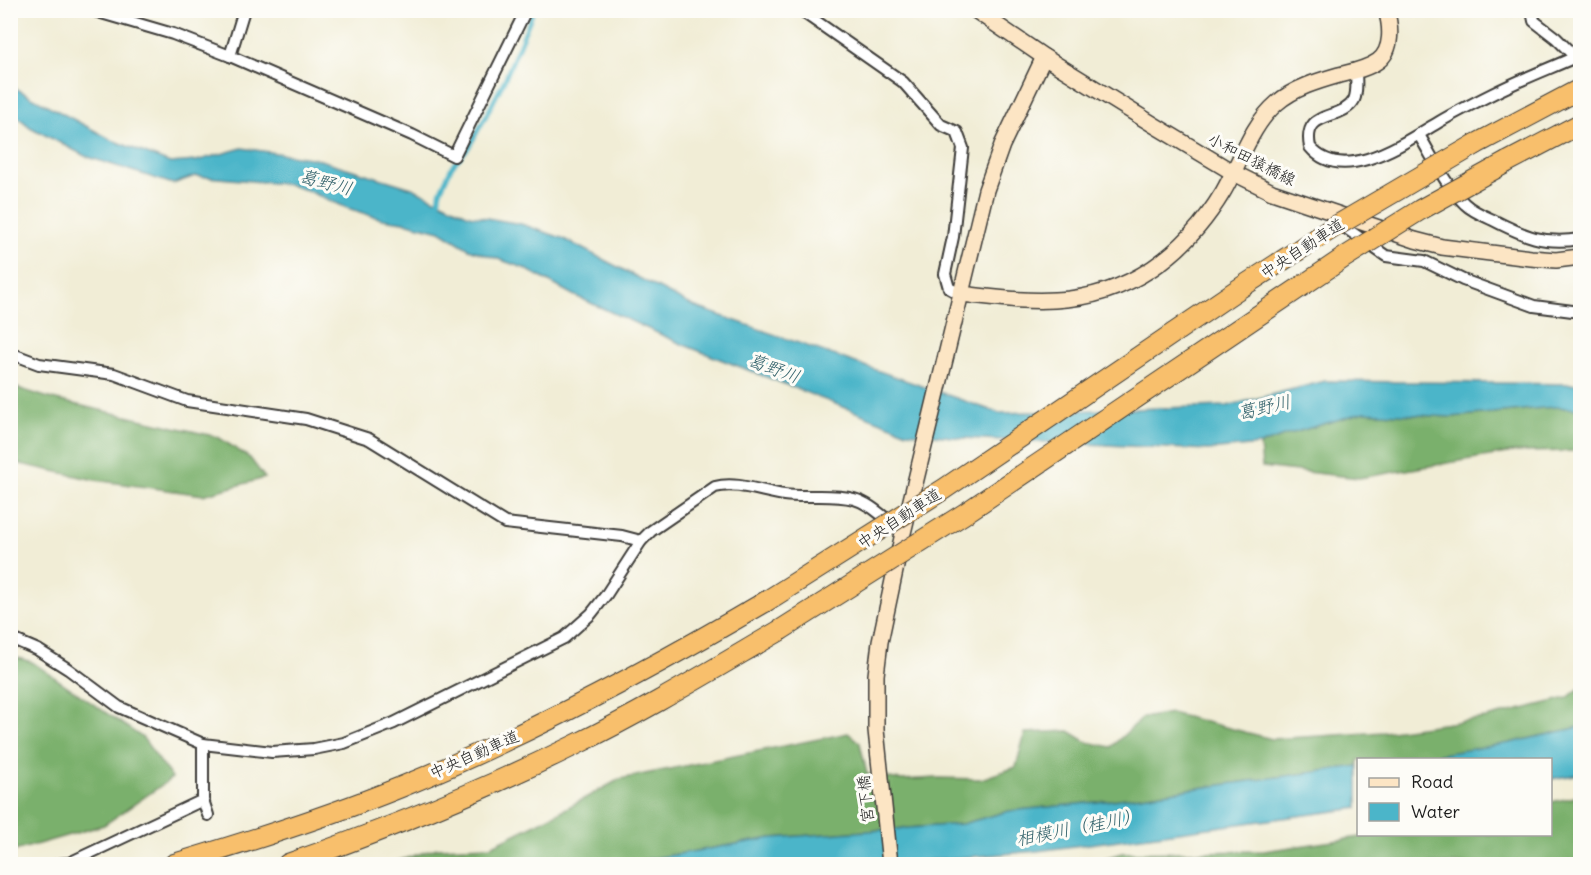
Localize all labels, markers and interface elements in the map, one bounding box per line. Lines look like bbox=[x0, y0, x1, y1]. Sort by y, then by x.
street label: 小和田猿橋線 bbox=[1205, 128, 1299, 190]
water label: 葛野川 bbox=[297, 164, 355, 200]
street label: 中央自動車道 bbox=[1256, 213, 1348, 283]
water label: 葛野川 bbox=[745, 348, 803, 388]
water label: 葛野川 bbox=[1235, 390, 1293, 424]
street label: 中央自動車道 bbox=[853, 483, 945, 553]
street label: 中央自動車道 bbox=[426, 725, 522, 783]
legend bbox=[1357, 758, 1552, 836]
text: Road bbox=[1411, 770, 1454, 793]
street label: 宮下橋 bbox=[853, 774, 877, 824]
text: Water bbox=[1411, 800, 1461, 823]
water label: 相模川（桂川） bbox=[1014, 804, 1142, 850]

